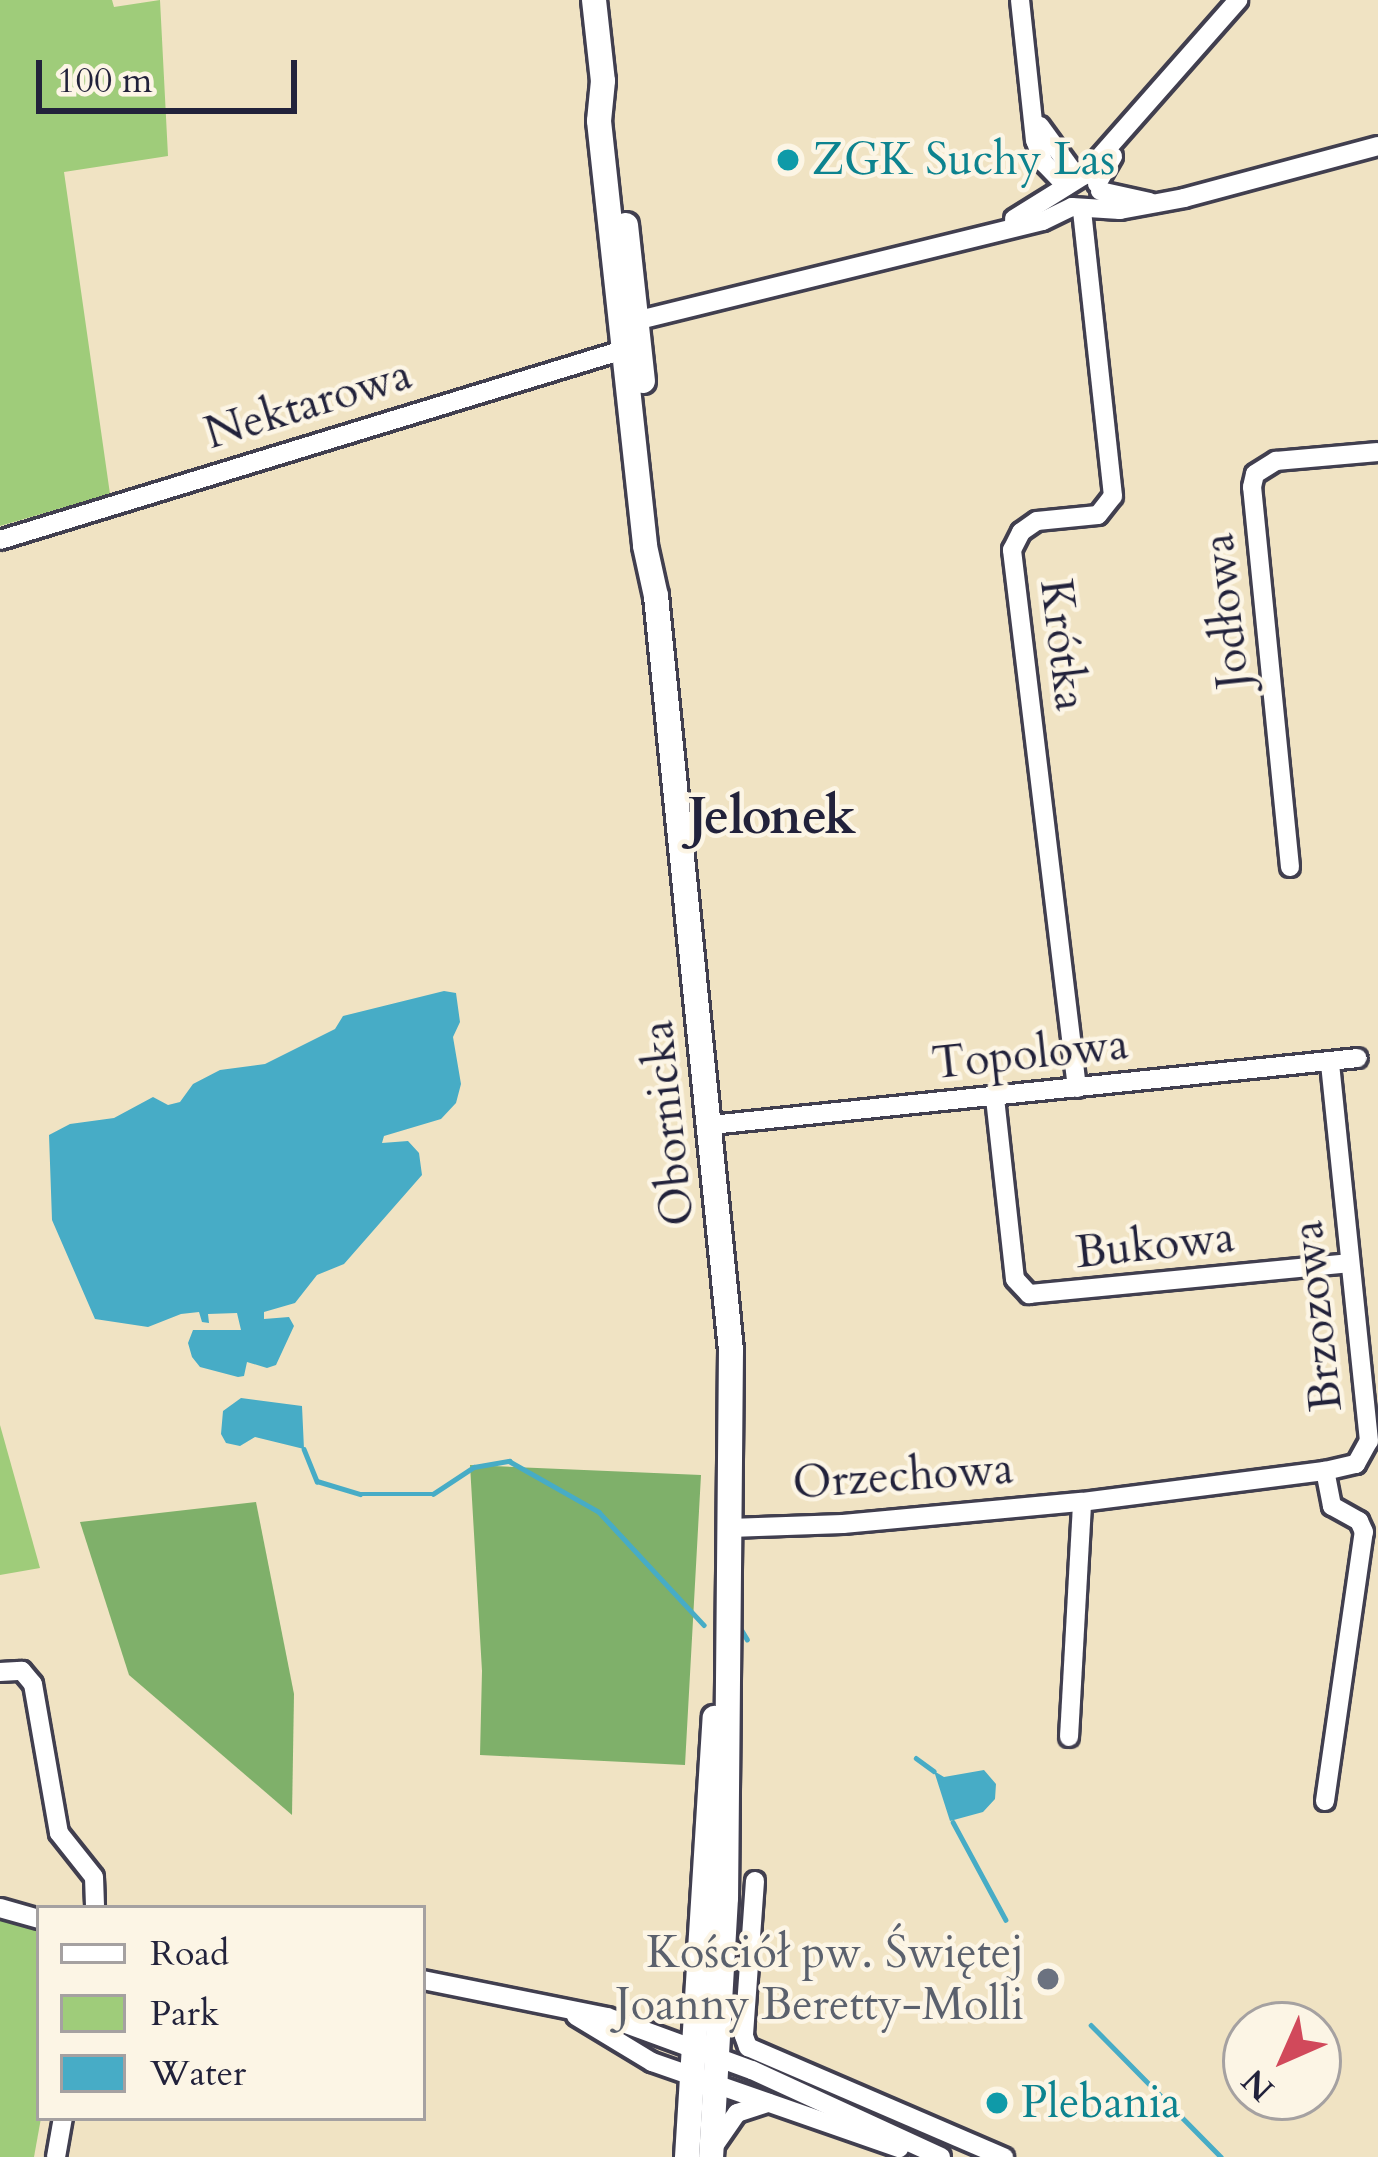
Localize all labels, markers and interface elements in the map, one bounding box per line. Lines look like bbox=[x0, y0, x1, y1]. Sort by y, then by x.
scale bar bbox=[42, 36, 303, 110]
text: 100 m bbox=[57, 56, 152, 105]
place label: ZGK Suchy Las bbox=[812, 133, 1115, 187]
marker: ZGK Suchy Las bbox=[775, 147, 801, 173]
street label: Nektarowa bbox=[198, 347, 418, 461]
street label: Jodłowa bbox=[1191, 531, 1261, 691]
street label: Krótka bbox=[1028, 576, 1098, 714]
district label: Jelonek bbox=[688, 786, 856, 848]
street label: Topolowa bbox=[929, 1017, 1131, 1091]
street label: Obornicka bbox=[630, 1018, 706, 1228]
street label: Bukowa bbox=[1073, 1210, 1237, 1280]
street label: Brzozowa bbox=[1280, 1218, 1354, 1414]
street label: Orzechowa bbox=[791, 1441, 1015, 1511]
legend bbox=[36, 1905, 426, 2121]
place label: Kościół pw. Świętej Joanny Beretty-Molli bbox=[616, 1926, 1024, 2032]
text: Road bbox=[150, 1929, 229, 1978]
marker: Kościół pw. Świętej Joanny Beretty-Molli bbox=[1035, 1966, 1061, 1992]
text: Park bbox=[150, 1989, 219, 2038]
north arrow bbox=[1222, 2001, 1342, 2121]
text: Water bbox=[150, 2049, 246, 2098]
text: N bbox=[1232, 2059, 1284, 2111]
place label: Plebania bbox=[1021, 2076, 1181, 2130]
marker: Plebania bbox=[984, 2090, 1010, 2116]

